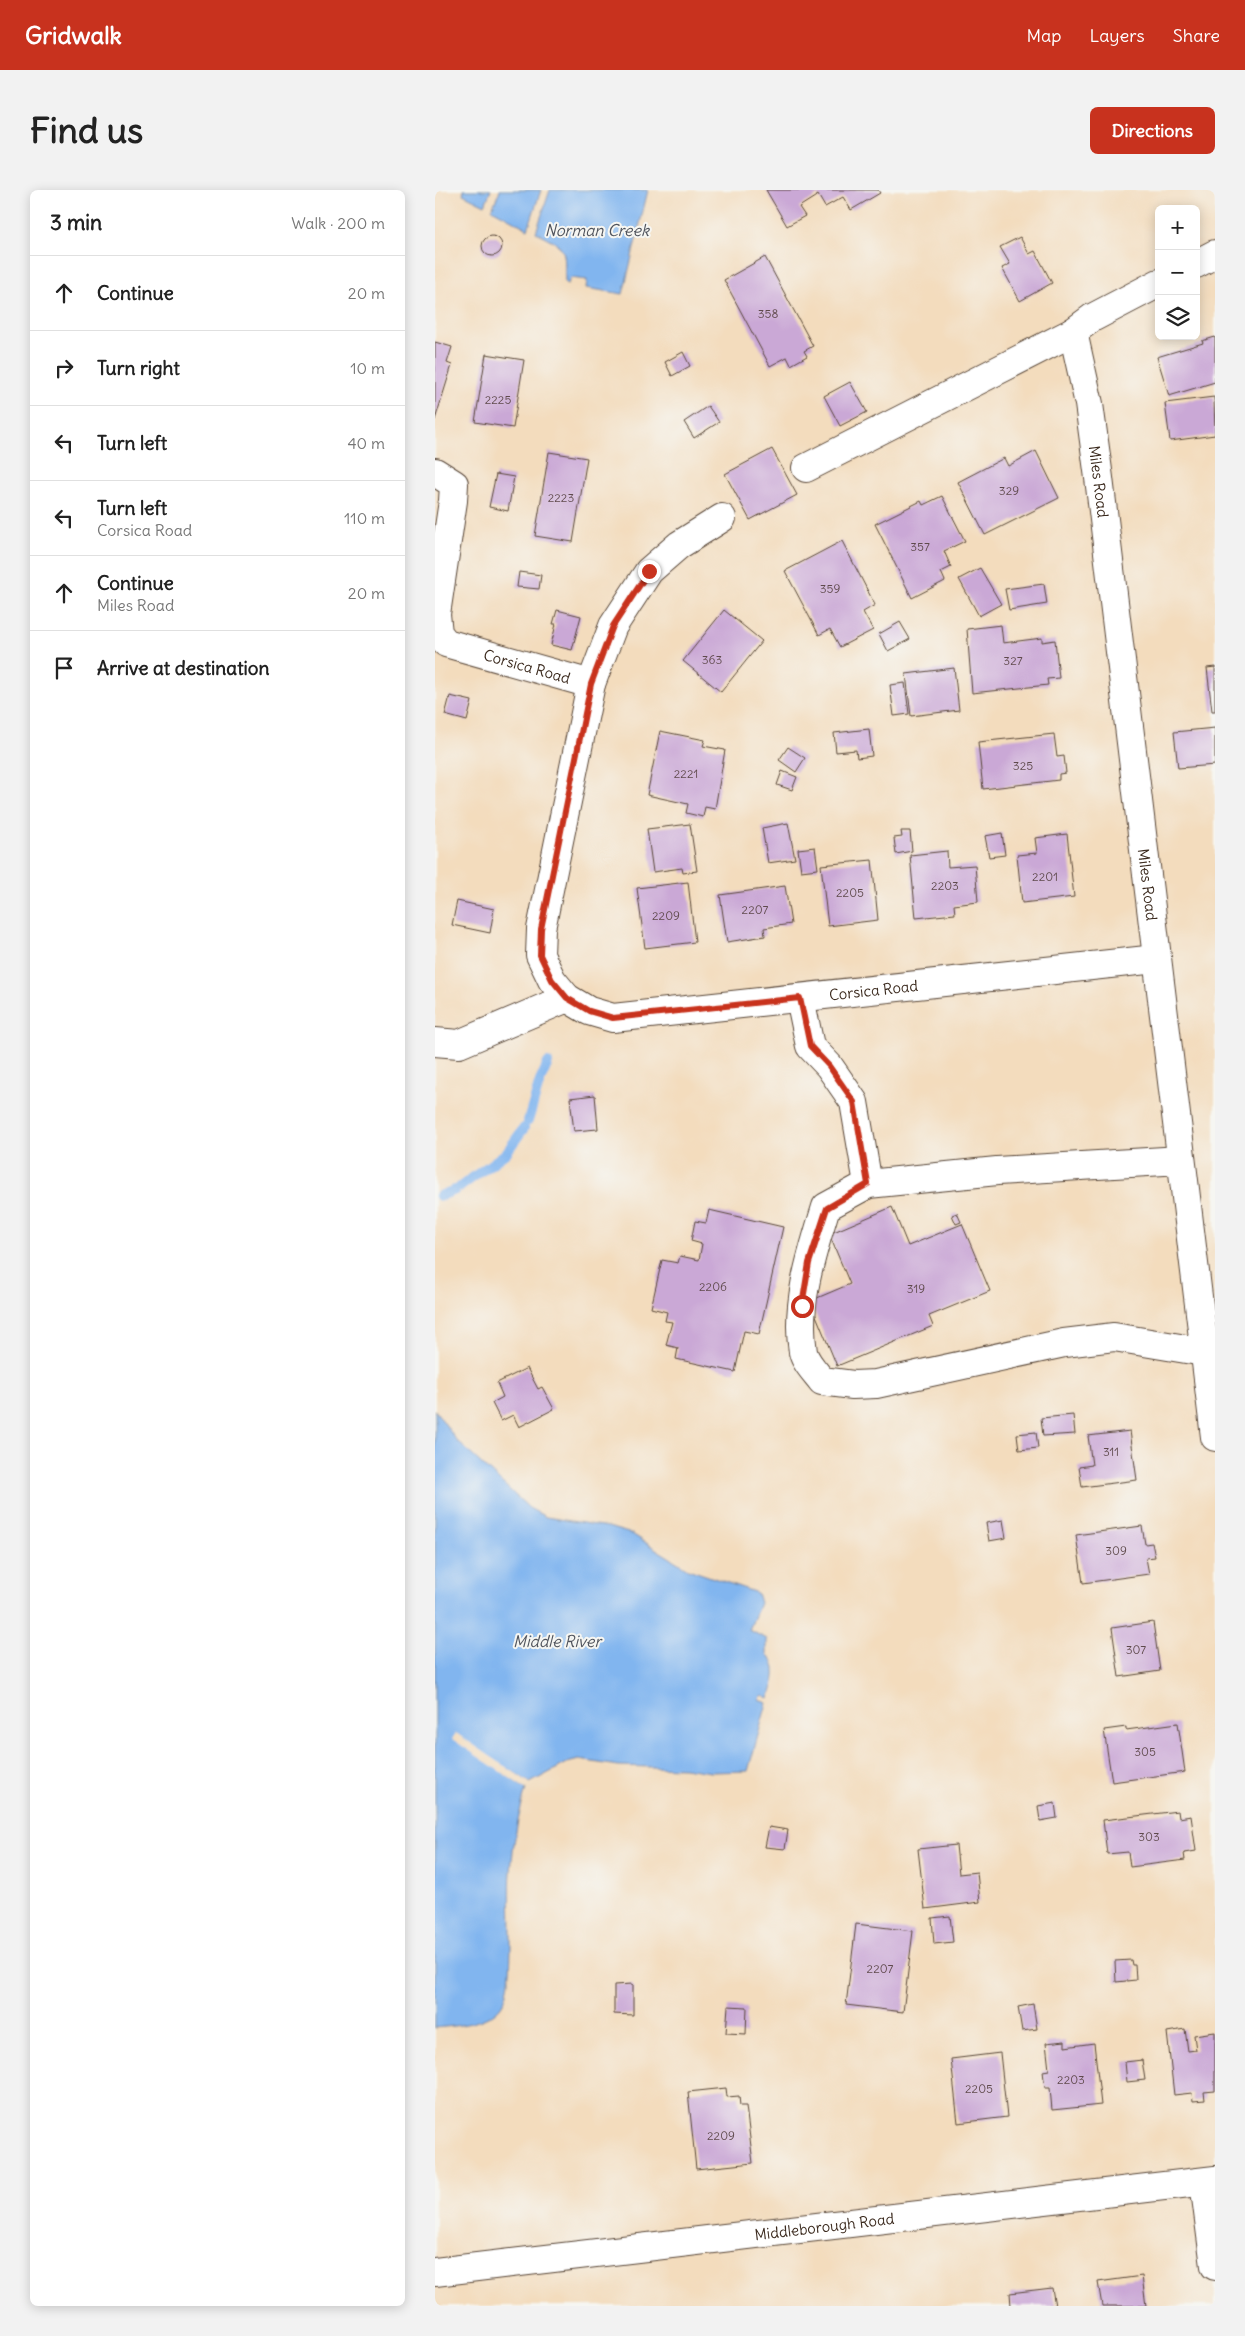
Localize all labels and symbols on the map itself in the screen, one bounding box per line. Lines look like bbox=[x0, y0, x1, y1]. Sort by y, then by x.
water label: Norman Creek bbox=[545, 220, 651, 240]
house number: 358 bbox=[758, 306, 778, 321]
house number: 2225 bbox=[485, 392, 511, 407]
street label: Miles Road bbox=[1085, 444, 1113, 519]
house number: 329 bbox=[999, 483, 1019, 498]
house number: 2223 bbox=[548, 490, 574, 505]
house number: 357 bbox=[910, 539, 930, 554]
route end bbox=[638, 560, 661, 583]
house number: 359 bbox=[820, 581, 840, 596]
street label: Corsica Road bbox=[482, 645, 573, 687]
house number: 363 bbox=[702, 652, 722, 667]
house number: 327 bbox=[1003, 653, 1023, 668]
house number: 325 bbox=[1013, 758, 1033, 773]
house number: 2221 bbox=[674, 766, 698, 781]
street label: Miles Road bbox=[1134, 847, 1162, 922]
house number: 2201 bbox=[1032, 869, 1058, 884]
house number: 2203 bbox=[931, 878, 959, 893]
house number: 2205 bbox=[836, 885, 864, 900]
house number: 2207 bbox=[742, 902, 768, 917]
house number: 2209 bbox=[652, 908, 680, 923]
street label: Corsica Road bbox=[828, 975, 919, 1004]
house number: 2206 bbox=[699, 1279, 727, 1294]
house number: 319 bbox=[907, 1281, 925, 1296]
route start bbox=[791, 1295, 814, 1318]
house number: 311 bbox=[1103, 1444, 1119, 1459]
house number: 309 bbox=[1105, 1543, 1127, 1558]
water label: Middle River bbox=[513, 1631, 603, 1651]
house number: 307 bbox=[1126, 1642, 1146, 1657]
house number: 305 bbox=[1134, 1744, 1156, 1759]
house number: 303 bbox=[1138, 1829, 1160, 1844]
house number: 2207 bbox=[867, 1961, 893, 1976]
house number: 2203 bbox=[1057, 2072, 1085, 2087]
house number: 2205 bbox=[965, 2081, 993, 2096]
house number: 2209 bbox=[707, 2128, 735, 2143]
street label: Middleborough Road bbox=[754, 2208, 895, 2244]

